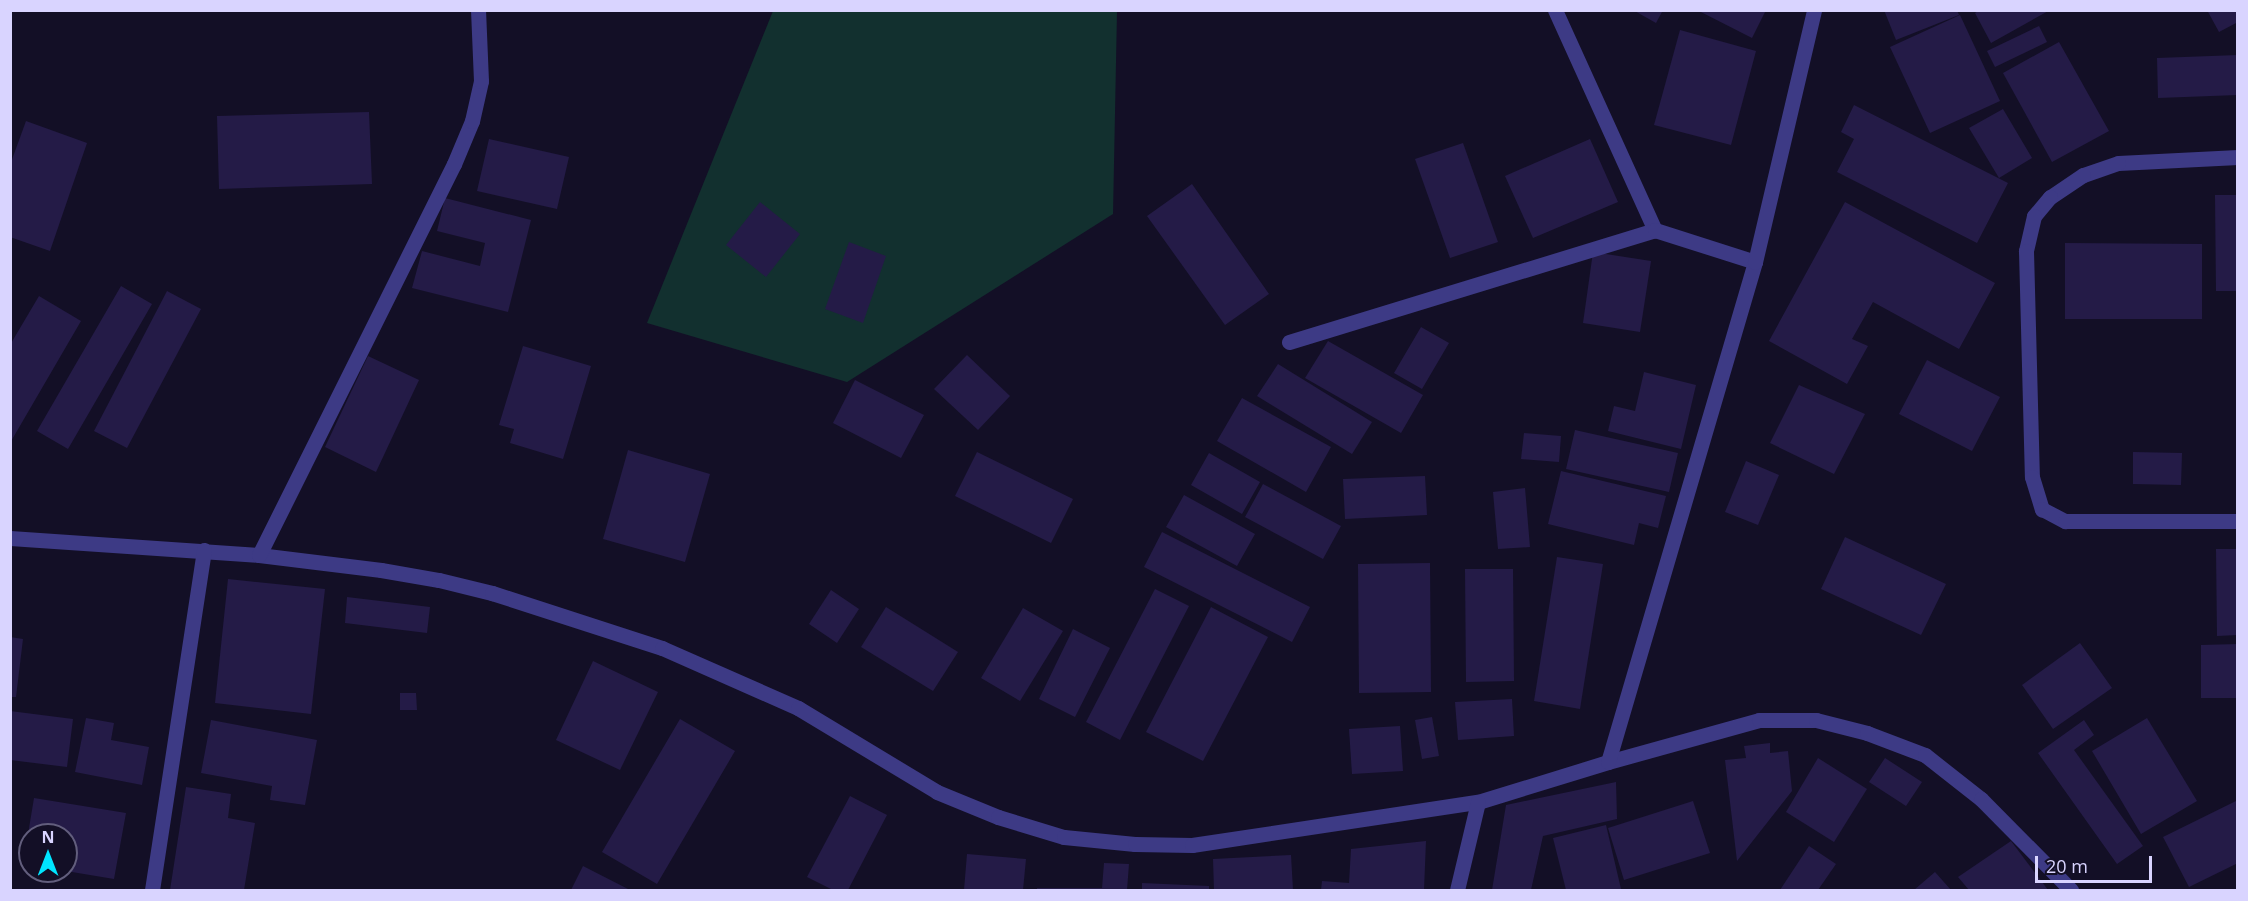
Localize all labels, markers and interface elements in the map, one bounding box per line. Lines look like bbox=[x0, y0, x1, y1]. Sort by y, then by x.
north arrow bbox=[18, 823, 78, 883]
text: N bbox=[41, 826, 55, 848]
scale bar bbox=[2038, 844, 2155, 882]
text: 20 m bbox=[2046, 854, 2088, 878]

